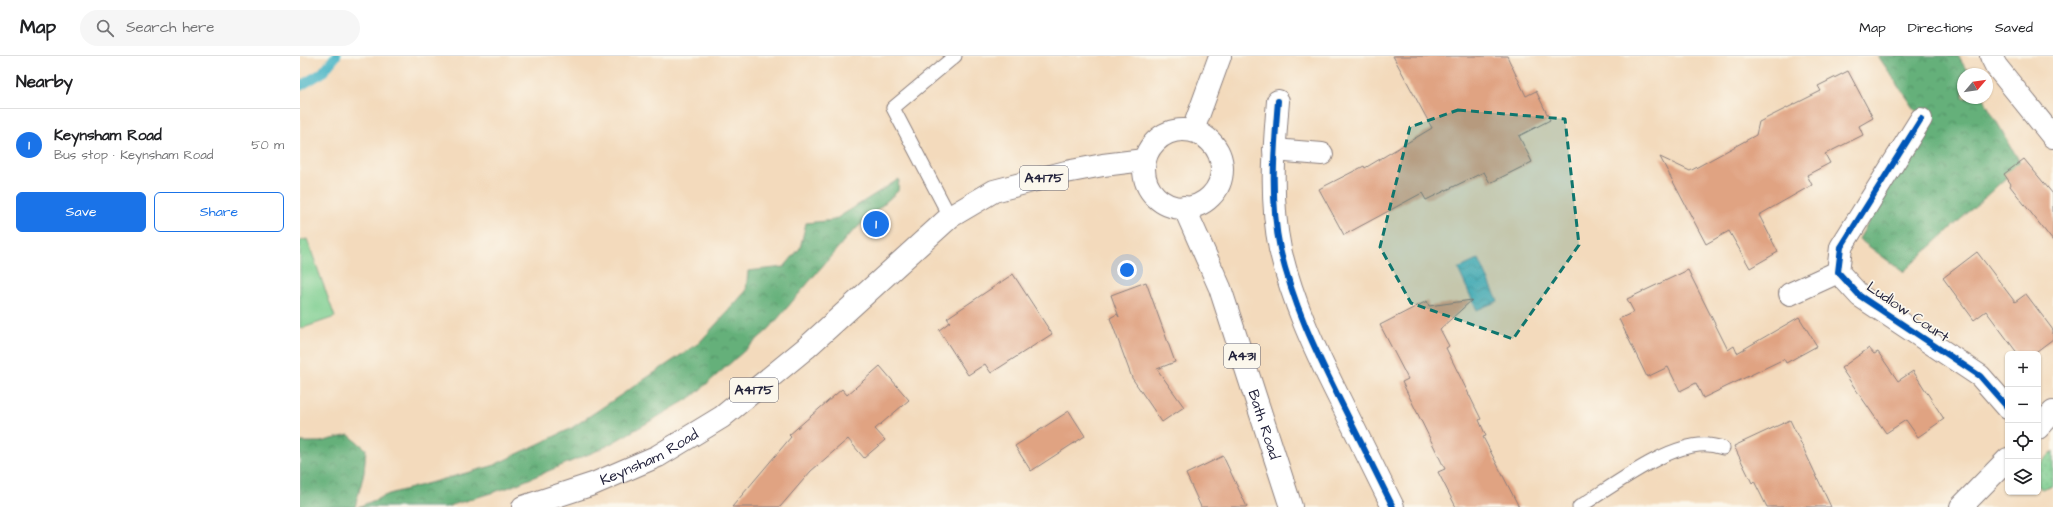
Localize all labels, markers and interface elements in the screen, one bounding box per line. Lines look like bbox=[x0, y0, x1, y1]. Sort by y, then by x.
search box bbox=[80, 10, 360, 46]
text: Map bbox=[20, 14, 56, 41]
icon: search bbox=[94, 17, 116, 39]
text: Search here bbox=[126, 17, 215, 38]
text: Map bbox=[1859, 18, 1886, 38]
text: Directions bbox=[1908, 18, 1973, 38]
text: Saved bbox=[1995, 18, 2033, 38]
north arrow bbox=[1957, 68, 1993, 104]
text: Nearby bbox=[16, 70, 73, 94]
text: Keynsham Road bbox=[54, 125, 162, 146]
text: 1 bbox=[28, 136, 30, 154]
text: 50 m bbox=[251, 136, 284, 154]
text: Bus stop · Keynsham Road bbox=[54, 146, 213, 164]
road number: A4175 bbox=[1020, 166, 1068, 190]
button: Save bbox=[16, 192, 146, 232]
button: Share bbox=[154, 192, 284, 232]
pin: 1 bbox=[863, 209, 889, 239]
your location bbox=[1117, 260, 1137, 280]
street label: Ludlow Court bbox=[1862, 277, 1954, 347]
road number: A431 bbox=[1224, 344, 1260, 368]
map controls bbox=[2005, 351, 2041, 495]
button: + bbox=[2005, 351, 2041, 387]
road number: A4175 bbox=[730, 378, 778, 402]
street label: Bath Road bbox=[1243, 387, 1285, 462]
button: − bbox=[2005, 387, 2041, 423]
street label: Keynsham Road bbox=[597, 423, 703, 490]
button: locate bbox=[2005, 423, 2041, 459]
button: layers bbox=[2005, 459, 2041, 495]

